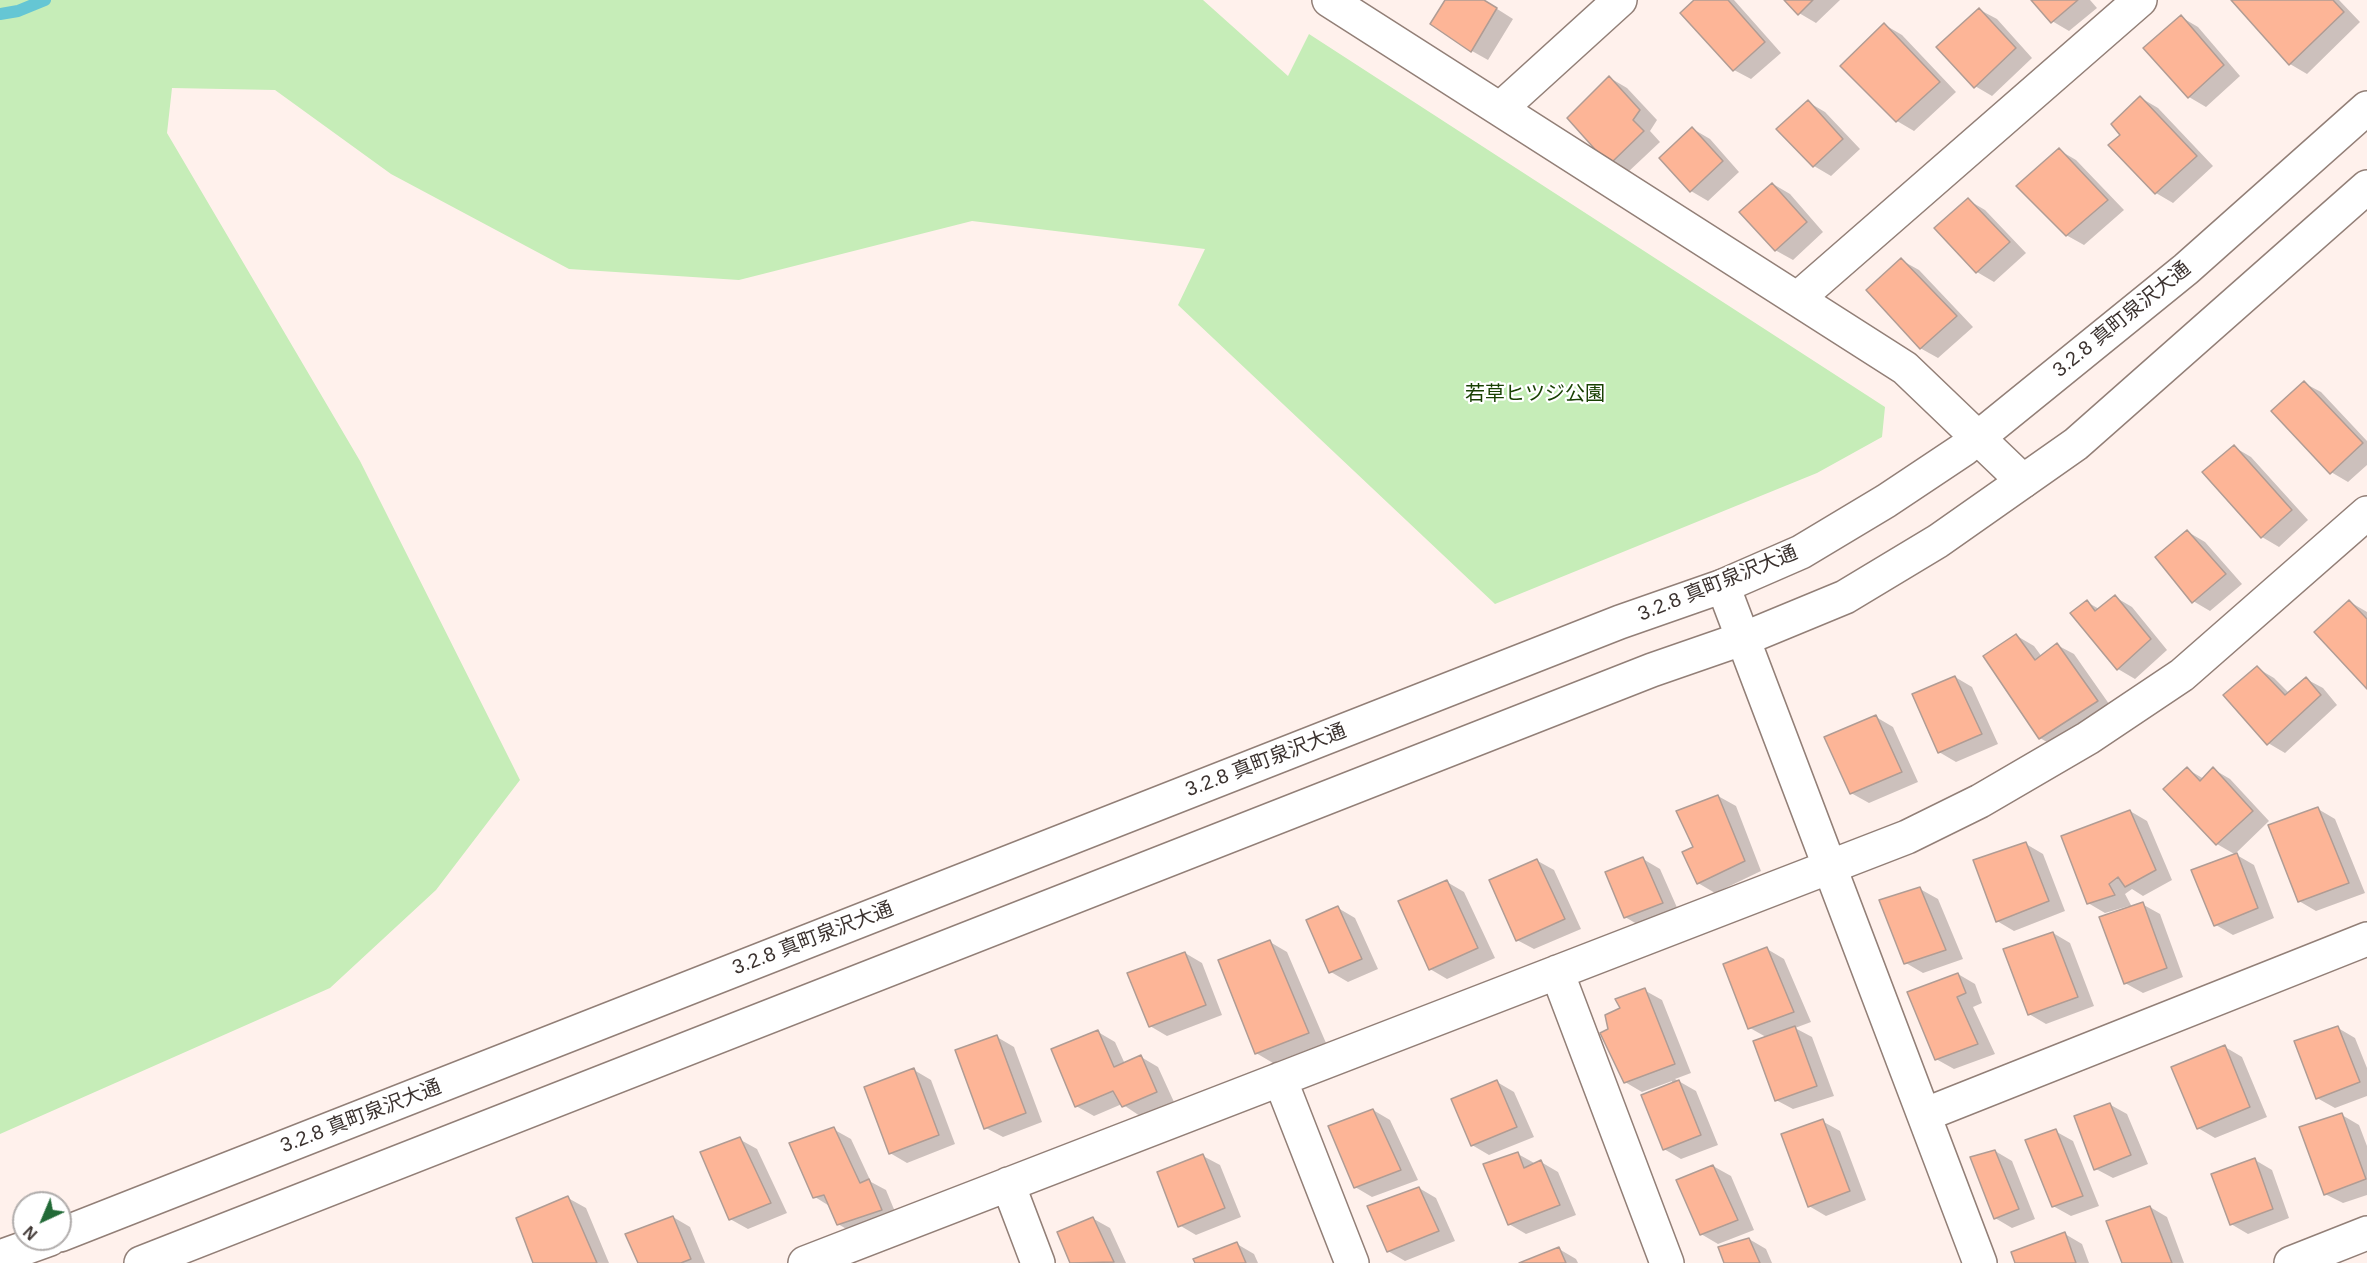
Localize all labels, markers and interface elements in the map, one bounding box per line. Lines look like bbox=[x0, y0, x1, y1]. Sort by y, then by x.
street label: 3.2.8 真町泉沢大通 bbox=[2048, 257, 2196, 383]
park label: 若草ヒツジ公園 bbox=[1465, 382, 1605, 406]
street label: 3.2.8 真町泉沢大通 bbox=[1635, 541, 1801, 627]
street label: 3.2.8 真町泉沢大通 bbox=[1182, 719, 1350, 803]
street label: 3.2.8 真町泉沢大通 bbox=[729, 897, 897, 981]
street label: 3.2.8 真町泉沢大通 bbox=[277, 1075, 445, 1159]
north arrow bbox=[12, 1191, 72, 1251]
text: N bbox=[20, 1223, 41, 1243]

